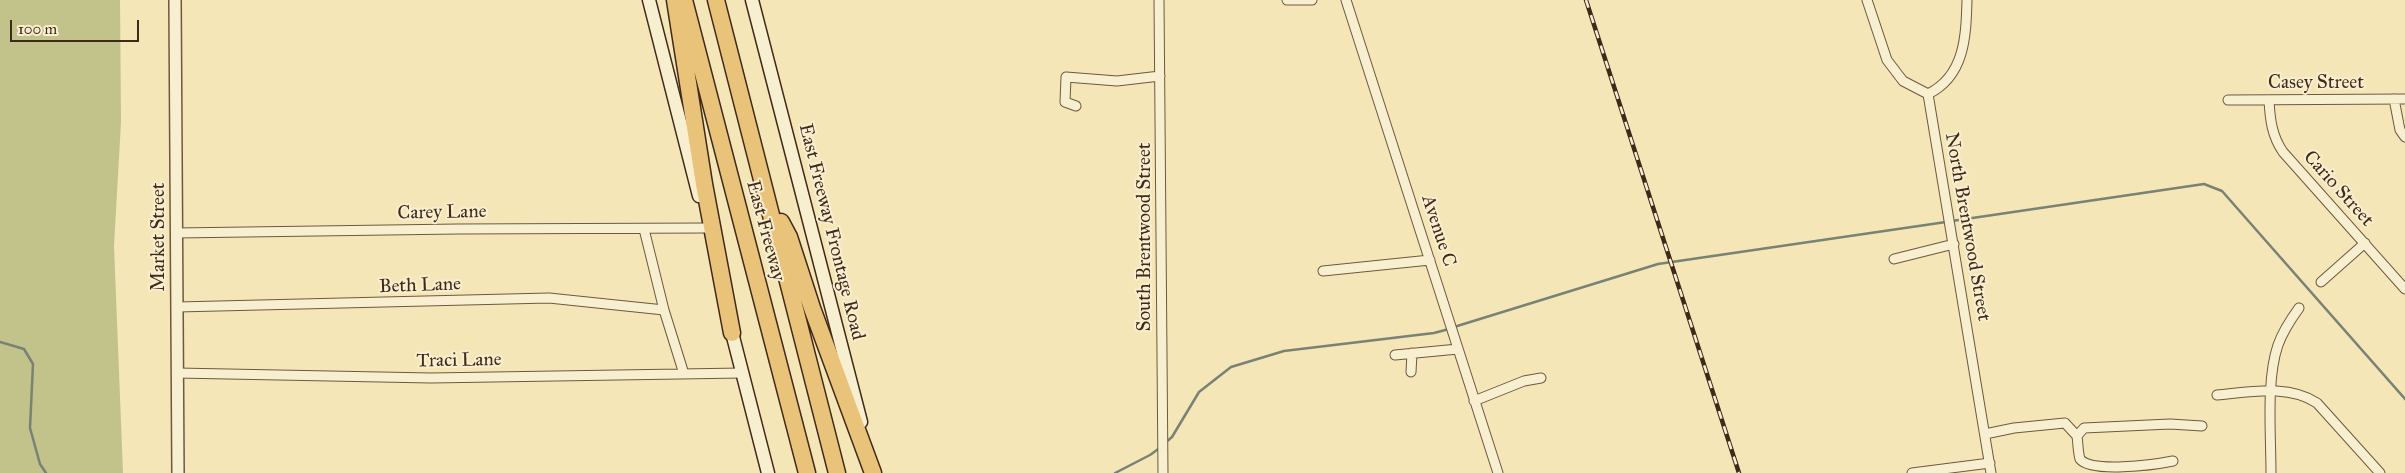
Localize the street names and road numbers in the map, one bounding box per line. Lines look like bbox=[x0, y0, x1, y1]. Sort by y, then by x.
street label: Casey Street bbox=[2268, 72, 2364, 94]
street label: East Freeway Frontage Road bbox=[793, 121, 869, 343]
street label: North Brentwood Street bbox=[1939, 131, 1995, 323]
street label: South Brentwood Street bbox=[1134, 142, 1156, 332]
street label: Cario Street bbox=[2298, 146, 2378, 232]
street label: East Freeway bbox=[741, 178, 789, 284]
street label: Market Street bbox=[148, 182, 170, 292]
street label: Avenue C bbox=[1416, 192, 1460, 270]
street label: Carey Lane bbox=[397, 201, 487, 225]
street label: Beth Lane bbox=[379, 273, 461, 299]
street label: Traci Lane bbox=[416, 349, 502, 373]

